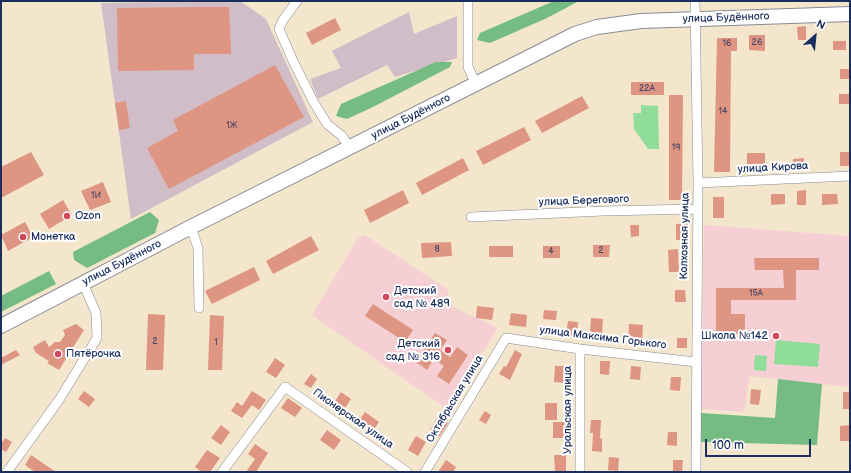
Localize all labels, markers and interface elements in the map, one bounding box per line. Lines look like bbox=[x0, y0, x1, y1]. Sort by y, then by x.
street label: улица Будённого bbox=[682, 10, 770, 26]
north arrow bbox=[795, 16, 835, 56]
text: N bbox=[814, 17, 827, 33]
house number: 26 bbox=[752, 38, 762, 48]
house number: 16 bbox=[723, 39, 731, 49]
house number: 22А bbox=[639, 84, 655, 94]
street label: улица Будённого bbox=[369, 91, 453, 143]
house number: 14 bbox=[719, 107, 727, 117]
house number: 1Ж bbox=[226, 121, 238, 131]
house number: 19 bbox=[672, 143, 680, 153]
street label: улица Кирова bbox=[737, 160, 809, 176]
house number: 1И bbox=[91, 191, 101, 201]
street label: Колхозная улица bbox=[678, 192, 692, 280]
street label: улица Берегового bbox=[539, 193, 629, 209]
place label: Ozon bbox=[75, 209, 101, 223]
marker: Ozon bbox=[62, 211, 72, 221]
place label: Монетка bbox=[31, 230, 76, 244]
marker: Монетка bbox=[18, 232, 28, 242]
street label: улица Будённого bbox=[80, 237, 164, 289]
house number: 8 bbox=[434, 245, 440, 255]
house number: 2 bbox=[598, 246, 604, 256]
house number: 4 bbox=[548, 247, 554, 257]
place label: Детский сад № 489 bbox=[394, 284, 450, 310]
house number: 15А bbox=[749, 289, 763, 299]
marker: Детский сад № 489 bbox=[381, 292, 391, 302]
street label: улица Максима Горького bbox=[539, 324, 667, 352]
place label: Школа №142 bbox=[701, 329, 768, 343]
marker: Школа №142 bbox=[771, 331, 781, 341]
house number: 2 bbox=[152, 337, 158, 347]
place label: Детский сад № 316 bbox=[386, 337, 440, 363]
house number: 1 bbox=[214, 338, 218, 348]
marker: Детский сад № 316 bbox=[443, 345, 453, 355]
place label: Пятёрочка bbox=[66, 347, 121, 361]
marker: Пятёрочка bbox=[53, 349, 63, 359]
street label: Октябрьская улица bbox=[424, 353, 486, 445]
street label: Уральская улица bbox=[561, 366, 575, 454]
street label: Пионерская улица bbox=[310, 386, 396, 452]
scale bar bbox=[707, 431, 813, 457]
text: 100 m bbox=[712, 438, 744, 453]

